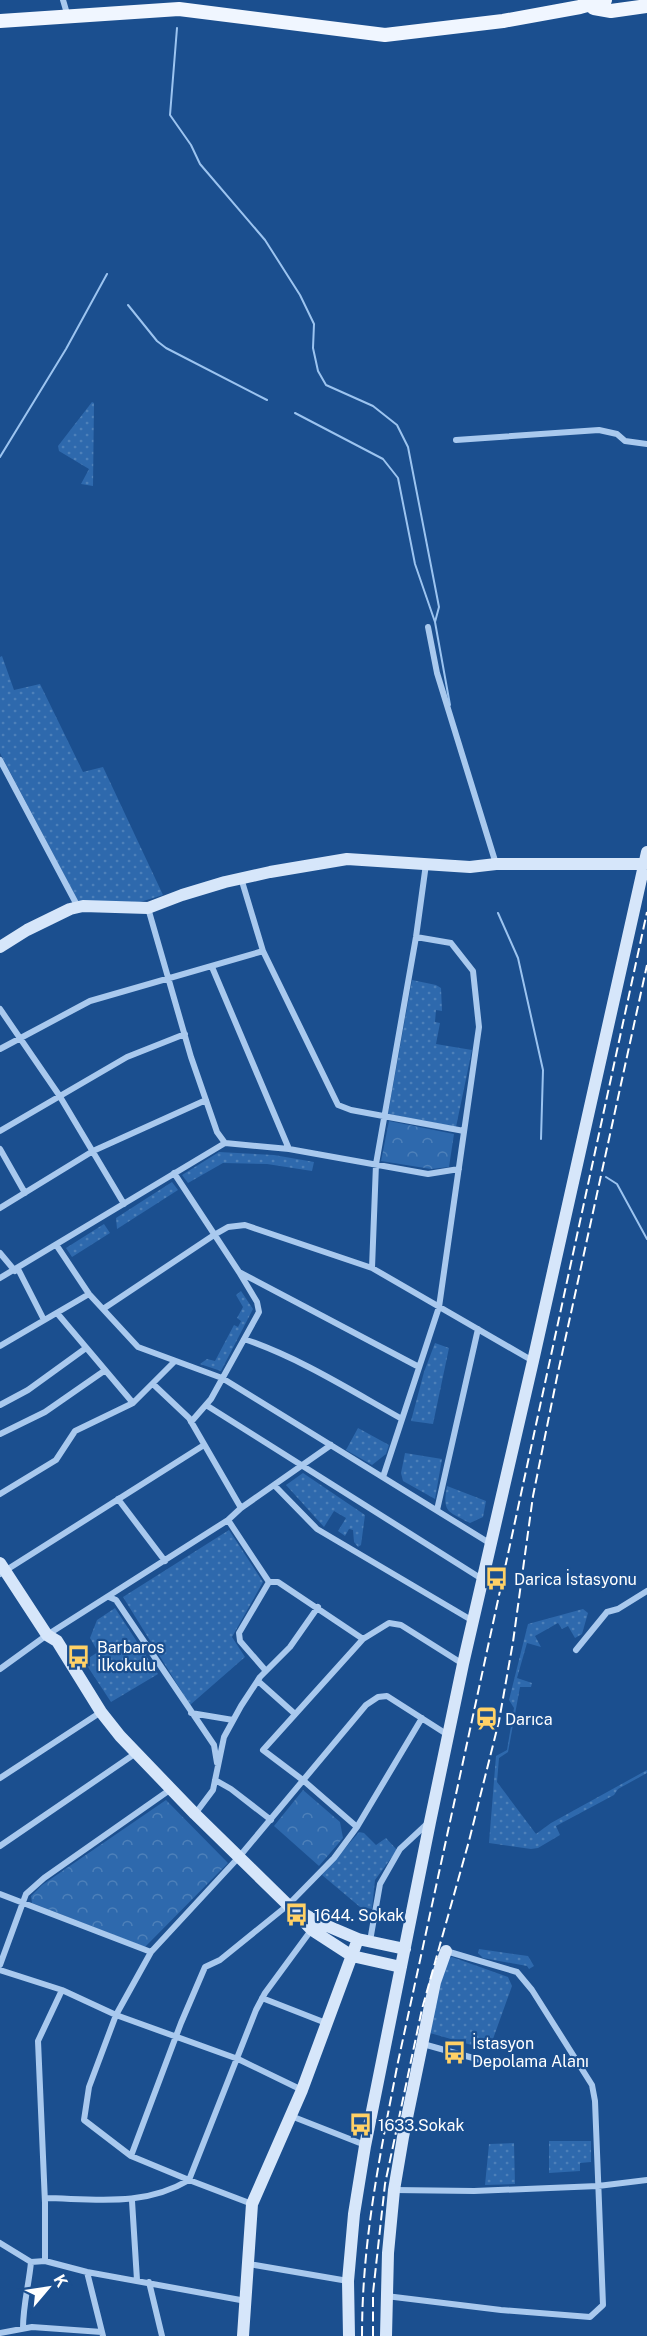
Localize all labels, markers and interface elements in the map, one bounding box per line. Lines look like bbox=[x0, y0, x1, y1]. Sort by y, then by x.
bus stop icon: Darica İstasyonu bbox=[483, 1566, 509, 1592]
place label: Darica İstasyonu bbox=[514, 1569, 637, 1589]
place label: Barbaros İlkokulu bbox=[97, 1638, 164, 1675]
bus stop icon: Barbaros İlkokulu bbox=[66, 1643, 92, 1669]
station icon: Darıca bbox=[474, 1706, 500, 1732]
place label: Darıca bbox=[505, 1710, 553, 1729]
bus stop icon: 1644. Sokak bbox=[283, 1902, 309, 1928]
place label: 1644. Sokak bbox=[314, 1906, 404, 1925]
place label: İstasyon Depolama Alanı bbox=[472, 2033, 589, 2071]
bus stop icon: İstasyon Depolama Alanı bbox=[441, 2039, 467, 2065]
bus stop icon: 1633.Sokak bbox=[347, 2112, 373, 2138]
place label: 1633.Sokak bbox=[378, 2116, 464, 2135]
north arrow bbox=[18, 2258, 78, 2318]
text: K bbox=[50, 2271, 72, 2291]

